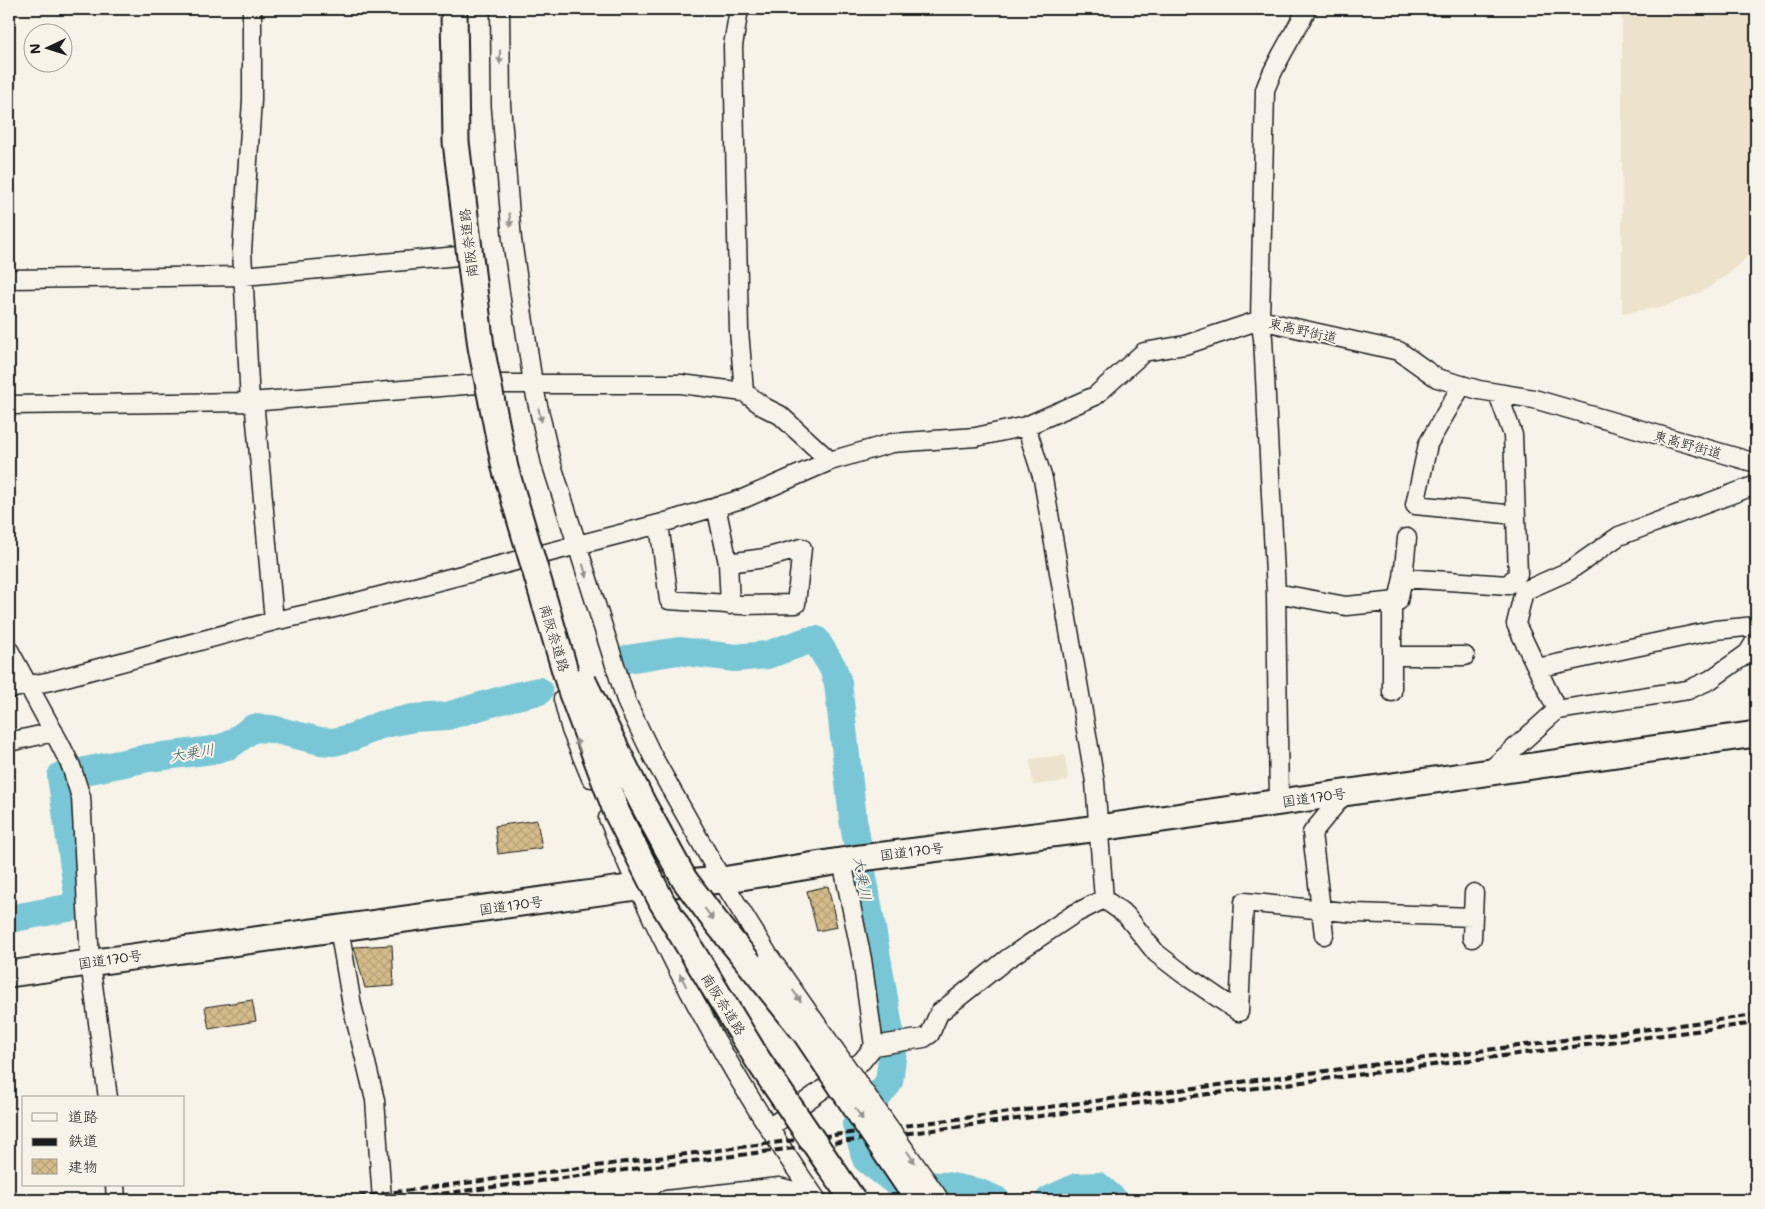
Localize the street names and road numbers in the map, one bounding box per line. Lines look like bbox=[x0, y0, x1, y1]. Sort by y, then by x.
street label: 南阪奈道路 bbox=[454, 207, 482, 279]
street label: 東高野街道 bbox=[1267, 313, 1339, 347]
street label: 東高野街道 bbox=[1652, 425, 1724, 463]
street label: 南阪奈道路 bbox=[536, 602, 574, 674]
street label: 国道170号 bbox=[1281, 783, 1347, 811]
street label: 国道170号 bbox=[879, 838, 945, 864]
street label: 国道170号 bbox=[478, 891, 544, 919]
street label: 国道170号 bbox=[77, 945, 143, 973]
street label: 南阪奈道路 bbox=[697, 969, 751, 1039]

